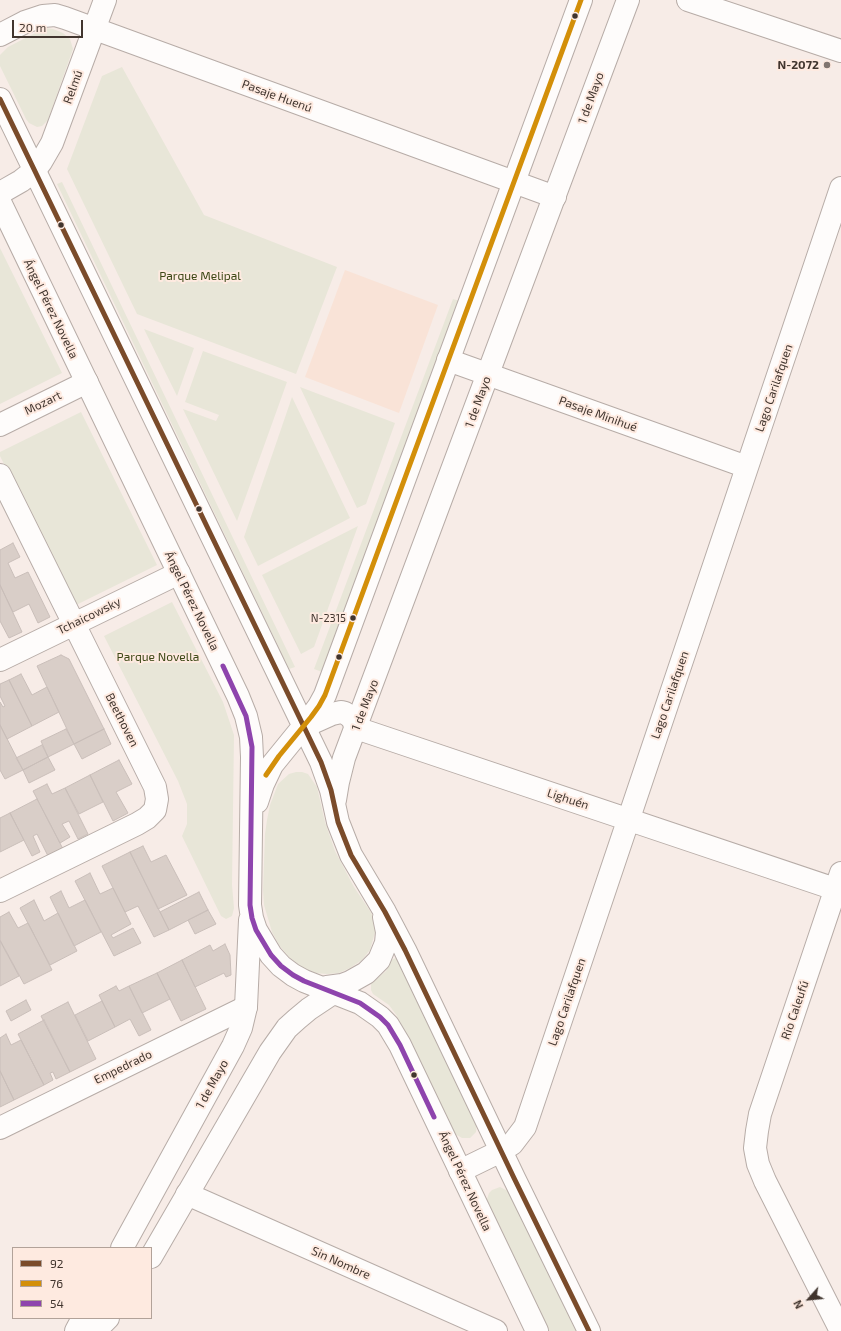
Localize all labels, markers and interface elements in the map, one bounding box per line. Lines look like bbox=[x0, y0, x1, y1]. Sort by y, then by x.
unlabelled marker bbox=[570, 11, 580, 21]
scale bar bbox=[14, 12, 85, 38]
text: 20 m bbox=[19, 20, 46, 34]
place label: N-2072 bbox=[778, 58, 819, 72]
marker: N-2072 bbox=[822, 60, 832, 70]
street label: Relmú bbox=[60, 68, 86, 106]
street label: 1 de Mayo bbox=[575, 70, 607, 126]
street label: Pasaje Huenú bbox=[240, 77, 314, 115]
unlabelled marker bbox=[56, 220, 66, 230]
street label: Ángel Pérez Novella bbox=[21, 257, 81, 361]
park label: Parque Melipal bbox=[159, 269, 241, 283]
street label: Lago Carilafquen bbox=[752, 342, 796, 434]
street label: 1 de Mayo bbox=[462, 374, 494, 430]
street label: Mozart bbox=[22, 388, 64, 418]
street label: Pasaje Minihué bbox=[557, 393, 639, 435]
unlabelled marker bbox=[194, 504, 204, 514]
street label: Ángel Pérez Novella bbox=[162, 549, 222, 653]
street label: Tchaicowsky bbox=[55, 594, 123, 638]
place label: N-2315 bbox=[311, 611, 346, 625]
marker: N-2315 bbox=[348, 613, 358, 623]
street label: Lago Carilafquen bbox=[648, 649, 692, 741]
park label: Parque Novella bbox=[117, 650, 199, 664]
unlabelled marker bbox=[334, 652, 344, 662]
street label: 1 de Mayo bbox=[349, 677, 381, 733]
street label: Beethoven bbox=[102, 691, 142, 749]
street label: Lighuén bbox=[545, 785, 591, 813]
street label: Lago Carilafquen bbox=[545, 956, 589, 1048]
street label: Río Caleufú bbox=[778, 979, 812, 1041]
street label: Empedrado bbox=[92, 1047, 154, 1087]
street label: 1 de Mayo bbox=[193, 1057, 231, 1111]
unlabelled marker bbox=[409, 1070, 419, 1080]
street label: Ángel Pérez Novella bbox=[435, 1129, 495, 1233]
street label: Sin Nombre bbox=[309, 1244, 373, 1282]
legend bbox=[12, 1247, 152, 1319]
text: 92 bbox=[50, 1256, 64, 1270]
text: 76 bbox=[50, 1276, 63, 1290]
north arrow bbox=[789, 1279, 829, 1319]
text: 54 bbox=[50, 1296, 64, 1310]
text: N bbox=[790, 1298, 805, 1311]

